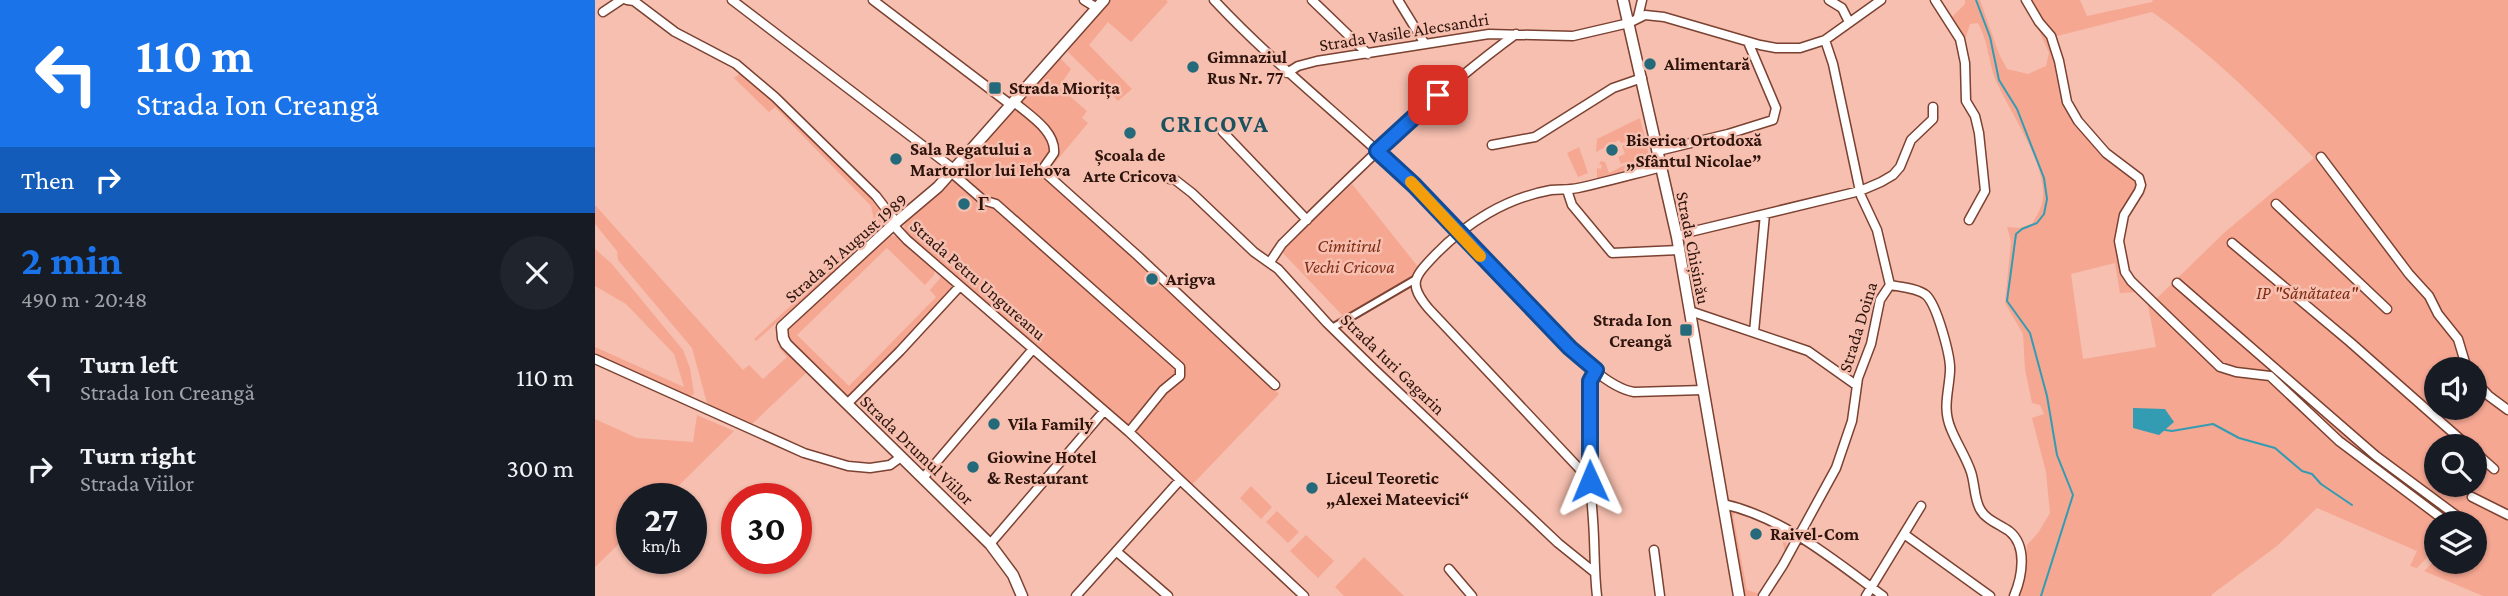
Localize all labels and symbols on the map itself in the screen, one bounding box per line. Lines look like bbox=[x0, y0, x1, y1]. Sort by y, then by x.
street label: Strada Vasile Alecsandri bbox=[1318, 9, 1491, 55]
place label: Gimnaziul Rus Nr. 77 bbox=[1207, 47, 1287, 88]
place label: Alimentară bbox=[1663, 54, 1750, 74]
marker: Alimentară bbox=[1642, 56, 1658, 72]
marker: Gimnaziul Rus Nr. 77 bbox=[1185, 59, 1201, 75]
pin bbox=[1408, 65, 1468, 125]
place label: Strada Miorița bbox=[1009, 78, 1120, 99]
marker: Strada Miorița bbox=[987, 80, 1003, 96]
district label: CRICOVA bbox=[1160, 110, 1270, 137]
marker: Școala de Arte Cricova bbox=[1122, 125, 1138, 141]
place label: Biserica Ortodoxă „Sfântul Nicolae” bbox=[1626, 130, 1762, 171]
place label: Sala Regatului a Martorilor lui Iehova bbox=[910, 139, 1071, 180]
marker: Biserica Ortodoxă „Sfântul Nicolae” bbox=[1604, 142, 1620, 158]
place label: Școala de Arte Cricova bbox=[1082, 145, 1177, 186]
marker: Sala Regatului a Martorilor lui Iehova bbox=[888, 151, 904, 167]
street label: Strada 31 August 1989 bbox=[781, 189, 911, 307]
street label: Strada Chișinău bbox=[1670, 190, 1714, 307]
place label: Г bbox=[978, 194, 989, 214]
marker: Г bbox=[956, 196, 972, 212]
street label: Strada Petru Ungureanu bbox=[906, 216, 1050, 345]
park label: Cimitirul Vechi Cricova bbox=[1303, 236, 1395, 277]
place label: Arigva bbox=[1165, 269, 1216, 289]
marker: Arigva bbox=[1144, 271, 1160, 287]
street label: Strada Doina bbox=[1835, 279, 1881, 375]
park label: IP "Sănătatea" bbox=[2256, 283, 2358, 303]
street label: Strada Iuri Gagarin bbox=[1337, 309, 1449, 419]
place label: Strada Ion Creangă bbox=[1593, 310, 1673, 351]
marker: Strada Ion Creangă bbox=[1678, 322, 1694, 338]
street label: Strada Drumul Viilor bbox=[856, 391, 978, 510]
place label: Vila Family bbox=[1007, 414, 1093, 434]
marker: Vila Family bbox=[986, 416, 1002, 432]
position arrow bbox=[1553, 444, 1627, 518]
place label: Giowine Hotel & Restaurant bbox=[987, 447, 1096, 488]
marker: Giowine Hotel & Restaurant bbox=[965, 459, 981, 475]
place label: Liceul Teoretic „Alexei Mateevici“ bbox=[1326, 468, 1469, 509]
marker: Liceul Teoretic „Alexei Mateevici“ bbox=[1304, 480, 1320, 496]
speed limit sign: 30 bbox=[721, 483, 812, 574]
place label: Raivel-Com bbox=[1770, 524, 1860, 544]
marker: Raivel-Com bbox=[1748, 526, 1764, 542]

